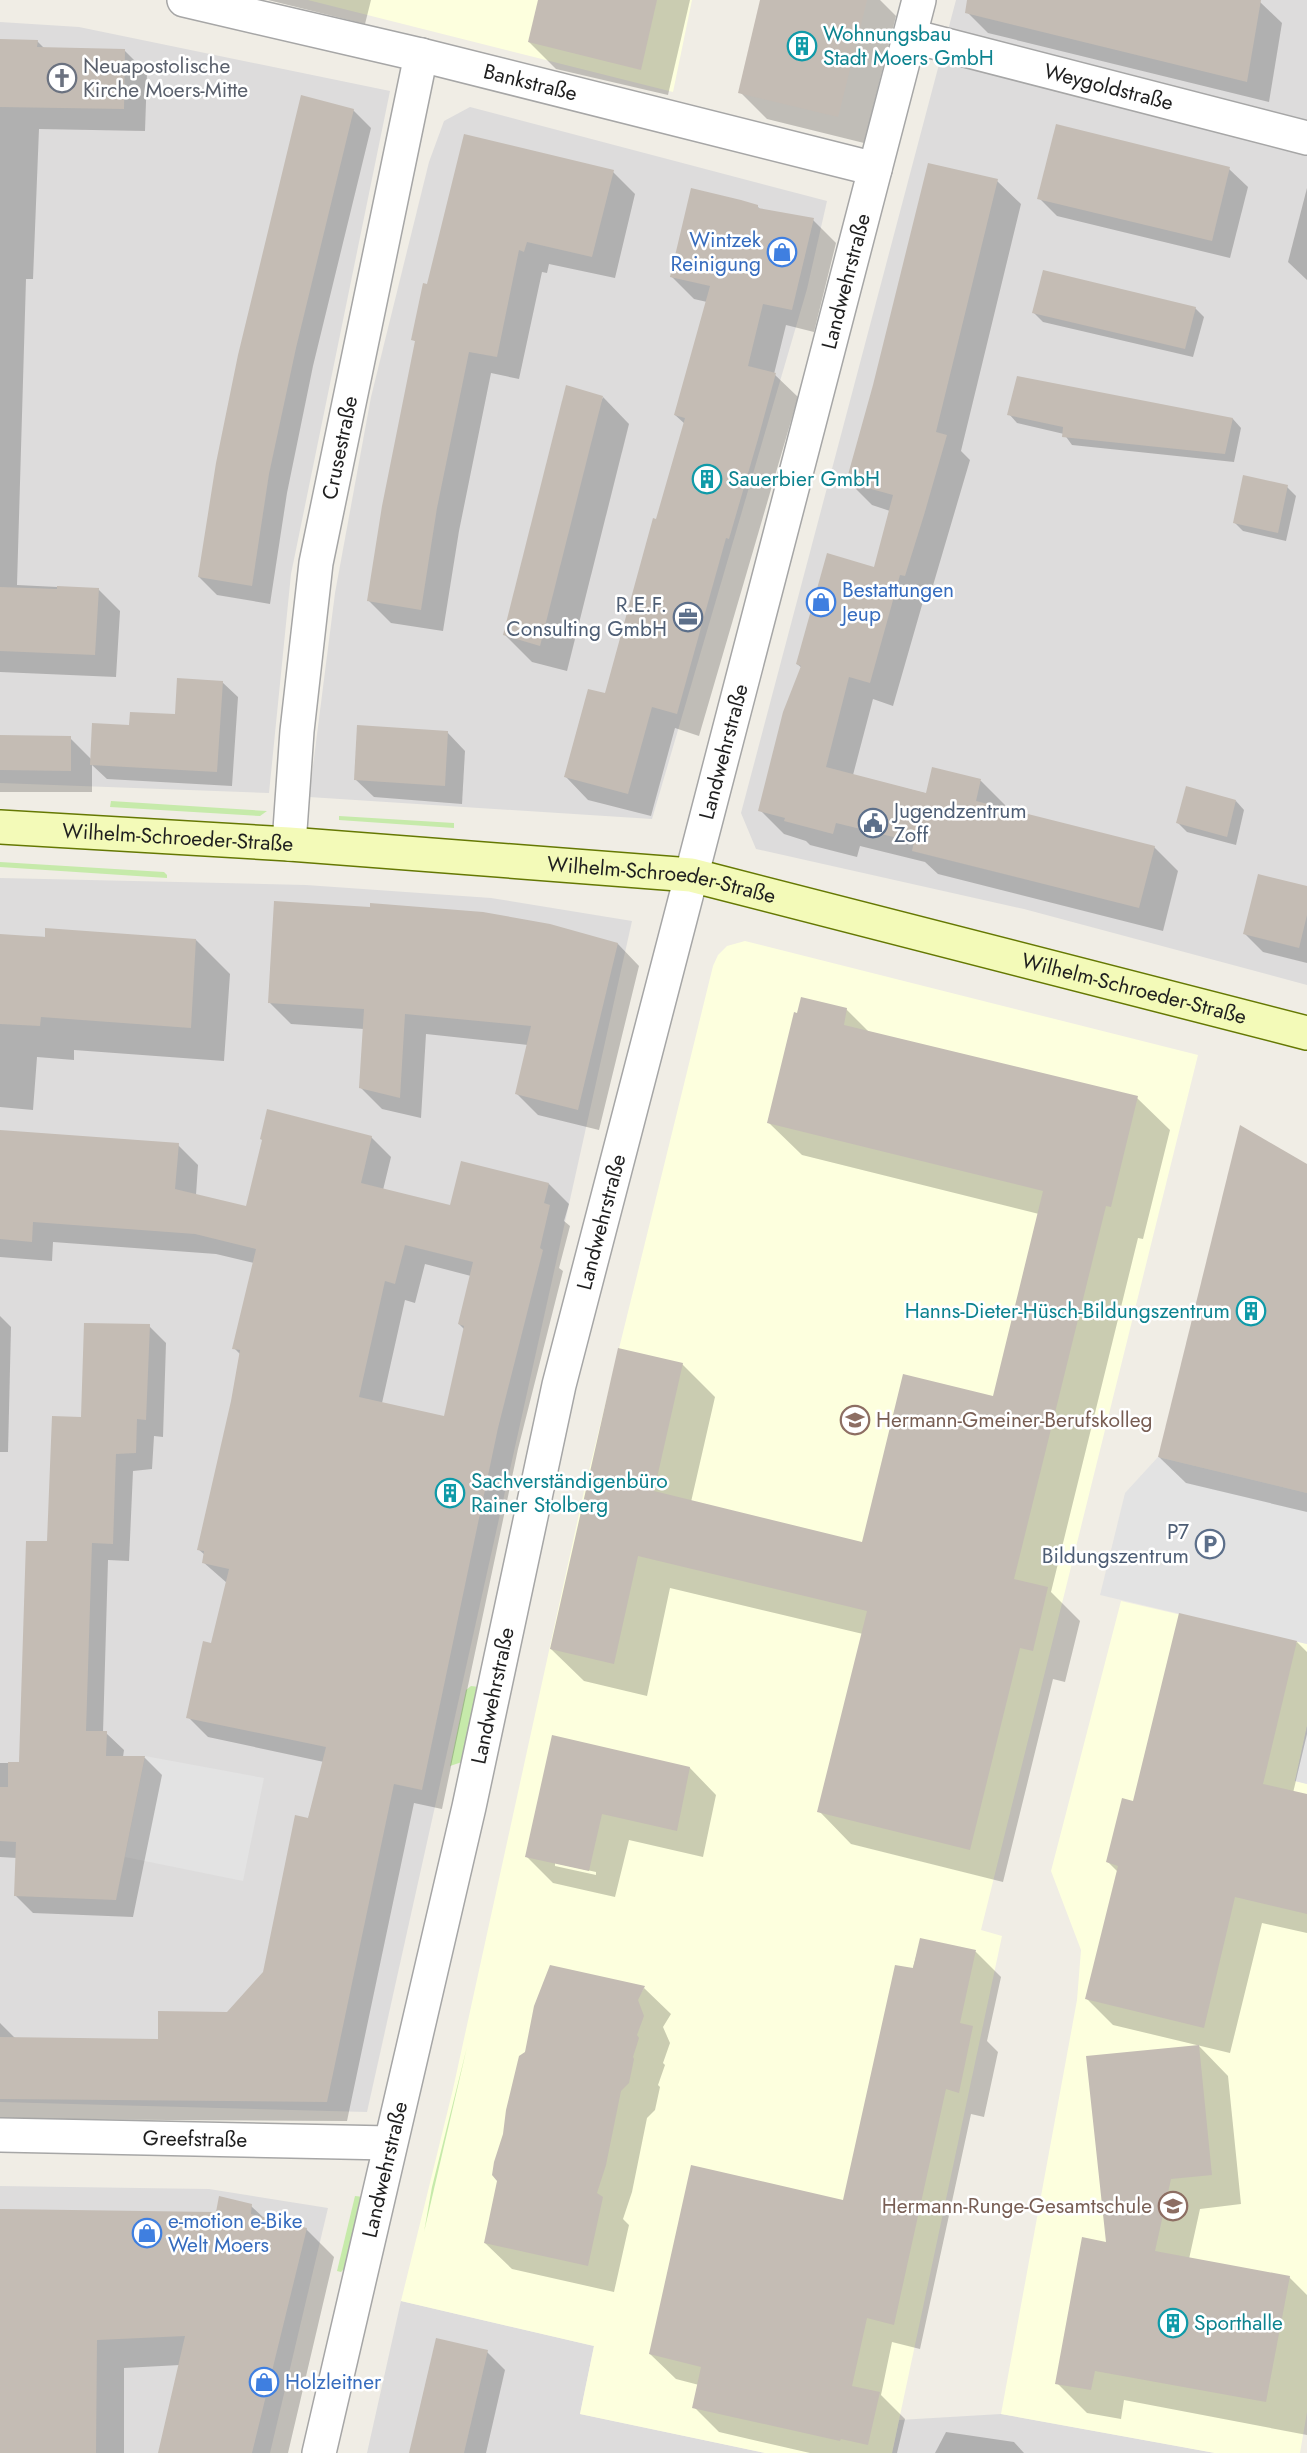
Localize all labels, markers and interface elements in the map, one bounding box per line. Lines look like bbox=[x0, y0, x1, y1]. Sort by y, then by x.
place label: Wohnungsbau Stadt Moers GmbH bbox=[823, 19, 994, 73]
building icon: Wohnungsbau Stadt Moers GmbH bbox=[786, 30, 818, 62]
place label: Neuapostolische Kirche Moers-Mitte bbox=[83, 51, 248, 105]
street label: Bankstraße bbox=[480, 56, 581, 109]
street label: Weygoldstraße bbox=[1041, 56, 1177, 118]
church icon: Neuapostolische Kirche Moers-Mitte bbox=[46, 62, 78, 94]
street label: Landwehrstraße bbox=[814, 210, 878, 352]
place label: Wintzek Reinigung bbox=[670, 225, 762, 279]
shop icon: Wintzek Reinigung bbox=[766, 236, 798, 268]
street label: Crusestraße bbox=[314, 393, 365, 502]
building icon: Sauerbier GmbH bbox=[691, 463, 723, 495]
place label: Sauerbier GmbH bbox=[728, 464, 880, 494]
place label: Bestattungen Jeup bbox=[839, 575, 954, 629]
shop icon: Bestattungen Jeup bbox=[805, 586, 837, 618]
place label: R.E.F. Consulting GmbH bbox=[506, 590, 667, 644]
office icon: R.E.F. Consulting GmbH bbox=[672, 601, 704, 633]
street label: Landwehrstraße bbox=[692, 680, 756, 823]
place label: Jugendzentrum Zoff bbox=[891, 796, 1027, 850]
public building icon: Jugendzentrum Zoff bbox=[857, 807, 889, 839]
street label: Wilhelm-Schroeder-Straße bbox=[61, 816, 294, 859]
street label: Wilhelm-Schroeder-Straße bbox=[546, 849, 779, 911]
street label: Wilhelm-Schroeder-Straße bbox=[1018, 945, 1250, 1032]
street label: Landwehrstraße bbox=[569, 1151, 633, 1293]
building icon: Hanns-Dieter-Hüsch-Bildungszentrum bbox=[1235, 1295, 1267, 1327]
place label: Hanns-Dieter-Hüsch-Bildungszentrum bbox=[905, 1296, 1230, 1326]
school or university icon: Hermann-Gmeiner-Berufskolleg bbox=[839, 1404, 871, 1436]
place label: Hermann-Gmeiner-Berufskolleg bbox=[876, 1405, 1152, 1435]
place label: Sachverständigenbüro Rainer Stolberg bbox=[471, 1466, 668, 1520]
building icon: Sachverständigenbüro Rainer Stolberg bbox=[434, 1477, 466, 1509]
place label: P7 Bildungszentrum bbox=[1042, 1517, 1189, 1571]
parking icon: P7 Bildungszentrum bbox=[1194, 1528, 1226, 1560]
street label: Landwehrstraße bbox=[464, 1624, 522, 1767]
street label: Landwehrstraße bbox=[354, 2098, 415, 2241]
street label: Greefstraße bbox=[142, 2123, 248, 2155]
school or university icon: Hermann-Runge-Gesamtschule bbox=[1157, 2190, 1189, 2222]
place label: Hermann-Runge-Gesamtschule bbox=[882, 2191, 1152, 2221]
place label: e-motion e-Bike Welt Moers bbox=[168, 2206, 303, 2260]
shop icon: e-motion e-Bike Welt Moers bbox=[131, 2217, 163, 2249]
building icon: Sporthalle bbox=[1157, 2307, 1189, 2339]
place label: Sporthalle bbox=[1194, 2308, 1283, 2338]
shop icon: Holzleitner bbox=[248, 2366, 280, 2398]
place label: Holzleitner bbox=[285, 2367, 382, 2397]

